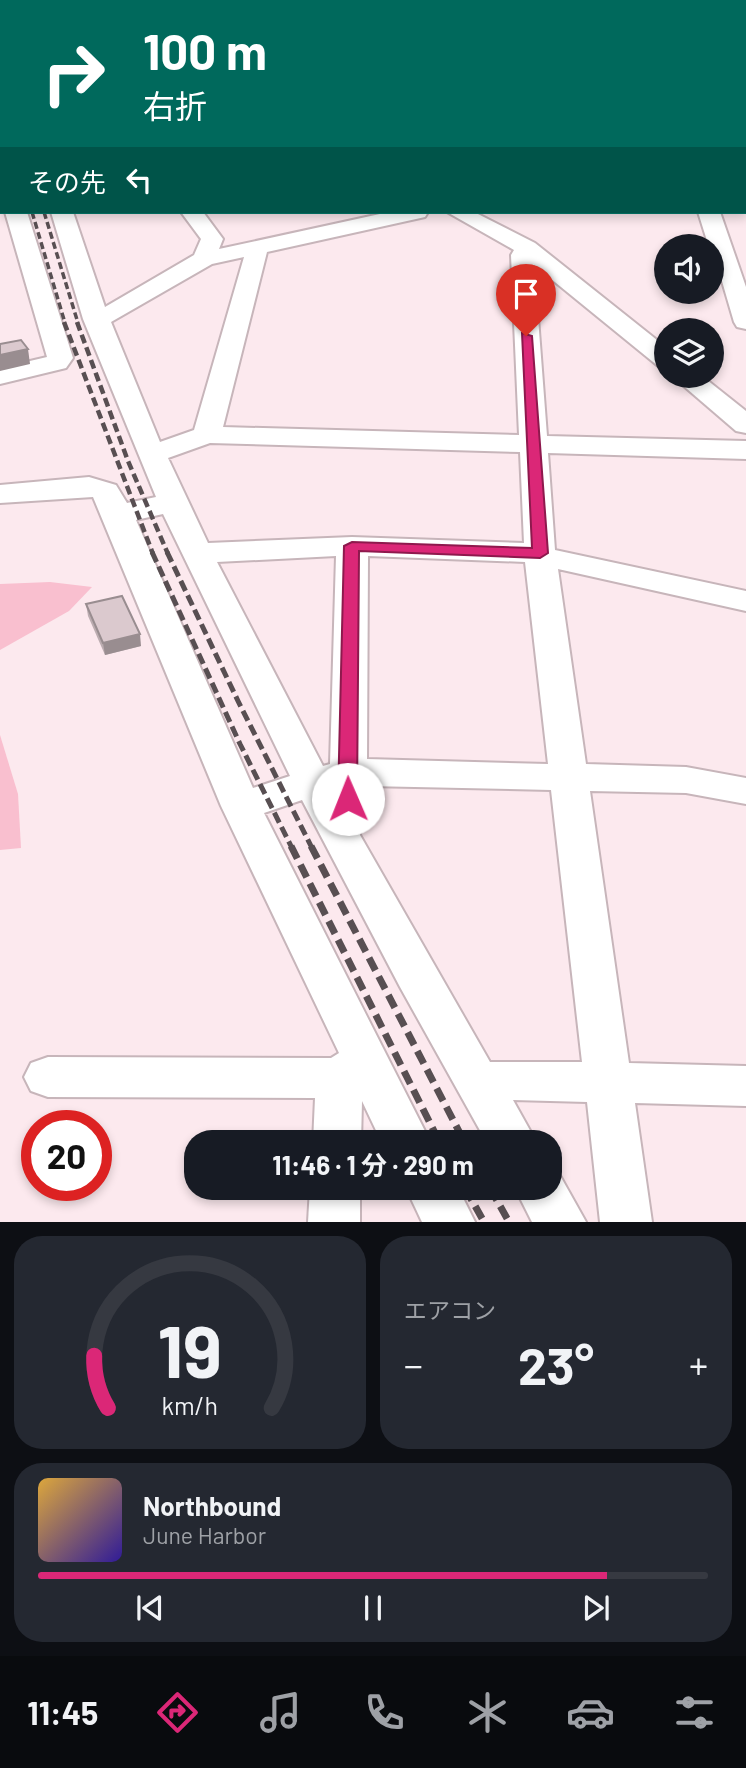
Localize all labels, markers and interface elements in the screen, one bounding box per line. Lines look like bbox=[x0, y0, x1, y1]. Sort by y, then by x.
text: 100 m bbox=[143, 21, 267, 80]
icon: right bbox=[28, 28, 119, 119]
text: 右折 bbox=[143, 86, 207, 124]
icon: left bbox=[120, 161, 158, 199]
text: その先 bbox=[28, 166, 106, 197]
map controls bbox=[654, 234, 724, 388]
button: sound bbox=[654, 234, 724, 304]
pin bbox=[496, 264, 556, 336]
icon: arrive bbox=[507, 275, 545, 313]
button: layers bbox=[654, 318, 724, 388]
position arrow bbox=[311, 762, 385, 836]
speed limit sign: 20 bbox=[21, 1110, 112, 1201]
text: 11:46 · 1 分 · 290 m bbox=[272, 1149, 474, 1180]
text: エアコン bbox=[404, 1296, 496, 1324]
text: 19 bbox=[158, 1306, 222, 1394]
text: 23° bbox=[518, 1333, 594, 1395]
text: − bbox=[404, 1341, 423, 1387]
text: + bbox=[689, 1341, 708, 1387]
text: km/h bbox=[162, 1390, 218, 1420]
text: Northbound bbox=[143, 1490, 281, 1521]
text: June Harbor bbox=[143, 1521, 266, 1549]
icon: previous bbox=[131, 1589, 169, 1627]
icon: pause bbox=[354, 1589, 392, 1627]
icon: next bbox=[577, 1589, 615, 1627]
icon: directions bbox=[153, 1688, 202, 1737]
icon: music bbox=[256, 1688, 305, 1737]
icon: phone bbox=[360, 1688, 409, 1737]
icon: climate bbox=[463, 1688, 512, 1737]
icon: car bbox=[566, 1688, 615, 1737]
icon: filters bbox=[670, 1688, 719, 1737]
text: 11:45 bbox=[27, 1693, 98, 1731]

